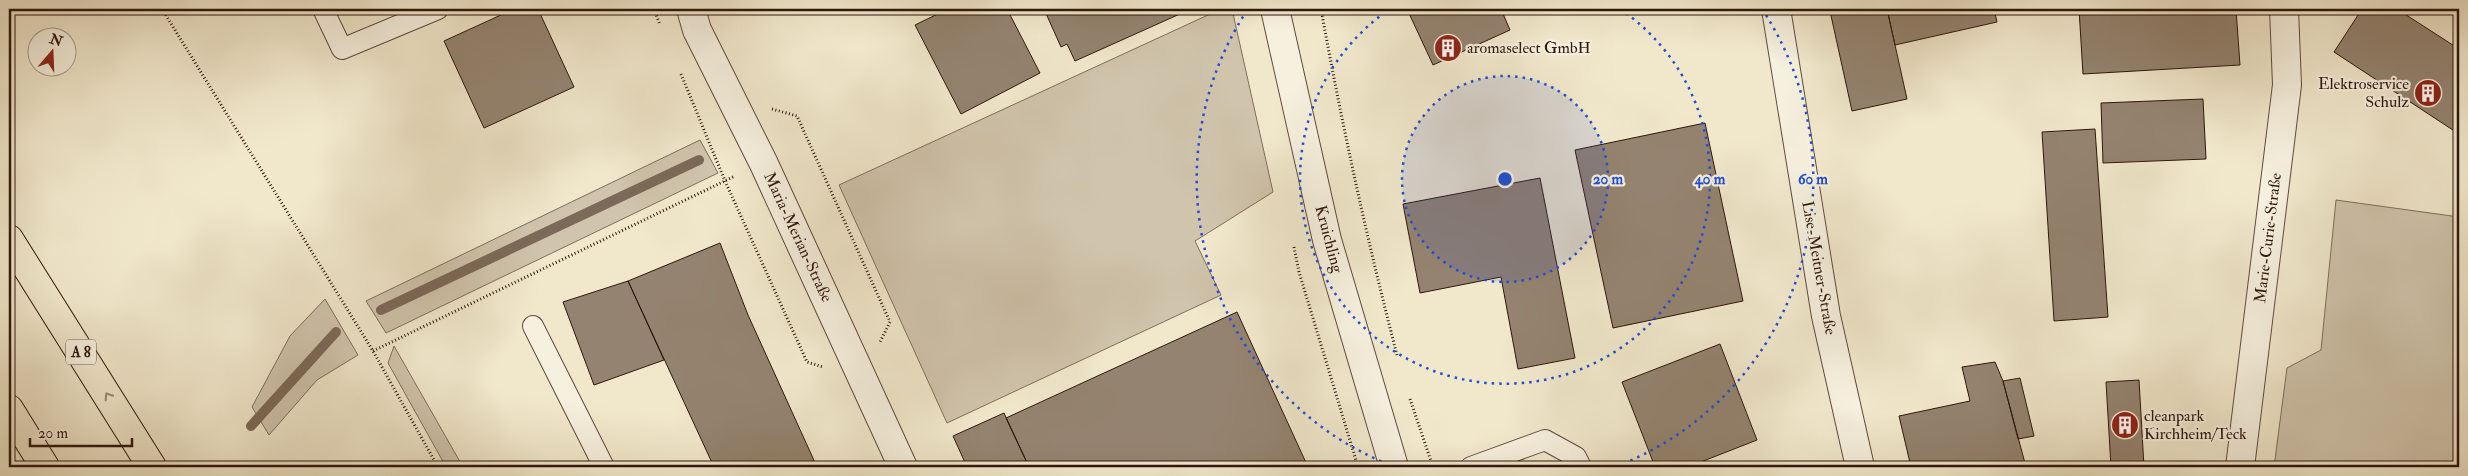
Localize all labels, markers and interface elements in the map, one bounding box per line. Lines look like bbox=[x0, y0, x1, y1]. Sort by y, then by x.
north arrow bbox=[28, 28, 78, 78]
text: N bbox=[46, 30, 65, 50]
building icon: aromaselect GmbH bbox=[1433, 33, 1463, 63]
place label: aromaselect GmbH bbox=[1467, 38, 1591, 58]
place label: Elektroservice Schulz bbox=[2318, 74, 2409, 112]
building icon: Elektroservice Schulz bbox=[2413, 78, 2443, 108]
street label: Maria-Merian-Straße bbox=[759, 169, 837, 305]
centre of rings bbox=[1496, 170, 1514, 188]
text: 20 m bbox=[1593, 170, 1623, 189]
text: 40 m bbox=[1694, 170, 1726, 189]
text: 60 m bbox=[1798, 170, 1828, 189]
street label: Marie-Curie-Straße bbox=[2250, 171, 2286, 304]
street label: Lise-Meitner-Straße bbox=[1797, 199, 1841, 337]
street label: Kruichling bbox=[1310, 203, 1348, 276]
road number: A 8 bbox=[66, 340, 96, 364]
one-way arrow bbox=[104, 392, 114, 401]
place label: cleanpark Kirchheim/Teck bbox=[2144, 406, 2247, 444]
building icon: cleanpark Kirchheim/Teck bbox=[2110, 410, 2140, 440]
scale bar bbox=[30, 416, 132, 448]
text: 20 m bbox=[38, 424, 68, 443]

